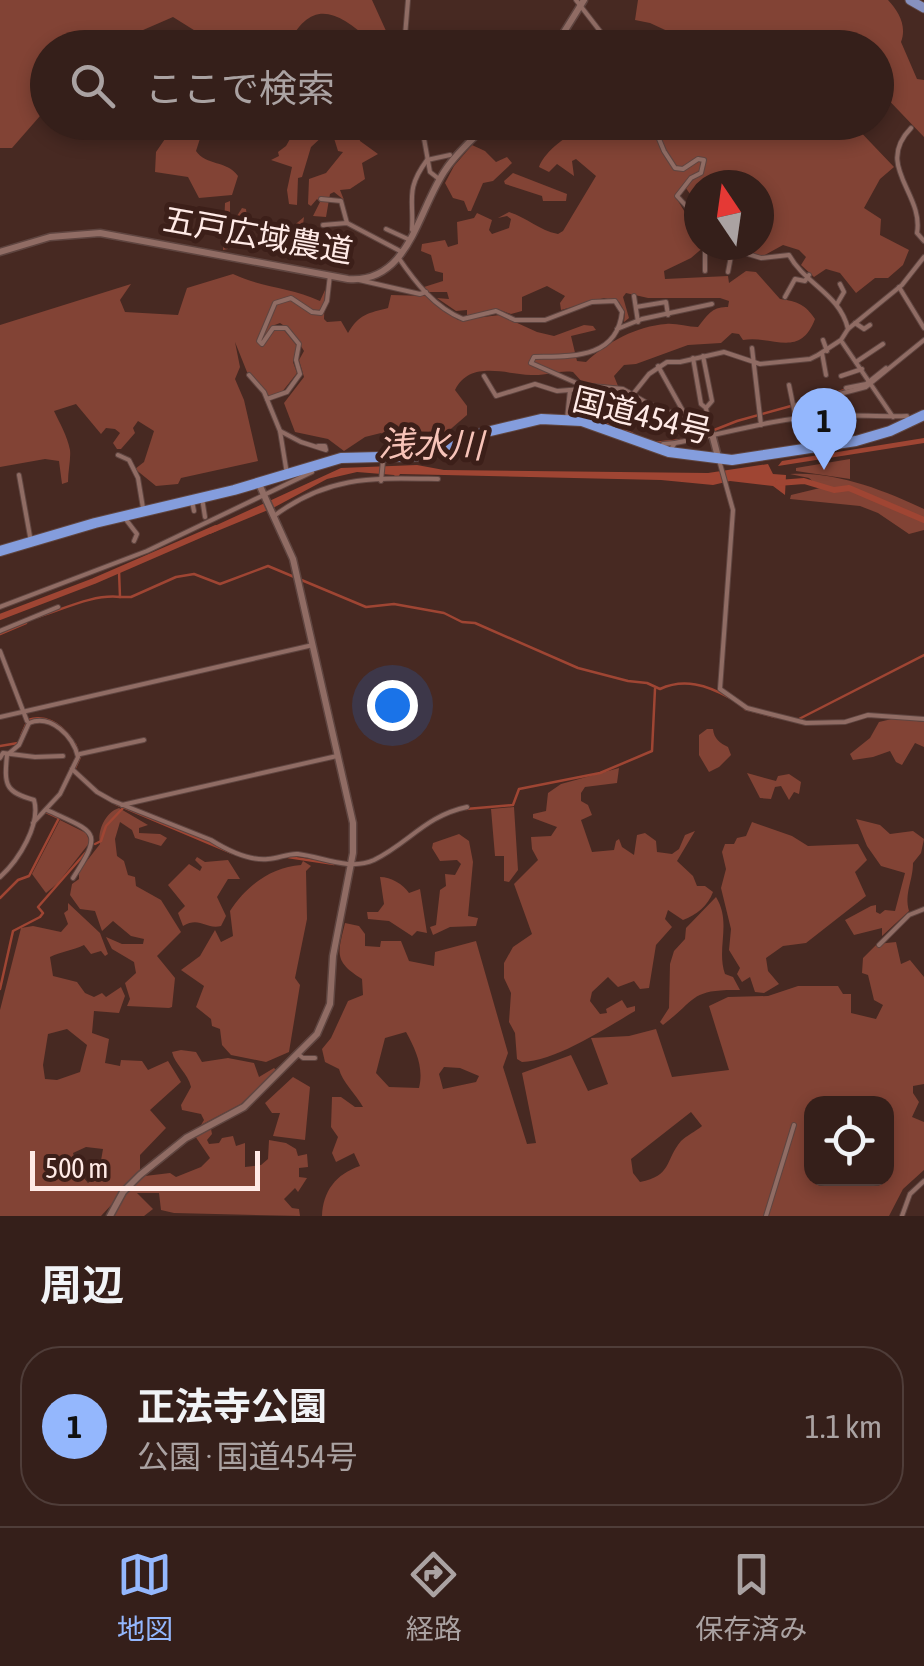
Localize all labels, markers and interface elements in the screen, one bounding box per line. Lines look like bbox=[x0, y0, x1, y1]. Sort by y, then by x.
search box bbox=[30, 30, 894, 140]
icon: search bbox=[65, 58, 120, 113]
text: ここで検索 bbox=[145, 67, 335, 110]
north arrow bbox=[684, 170, 774, 260]
street label: 五戸広域農道 bbox=[160, 200, 356, 270]
street label: 国道454号 bbox=[569, 380, 715, 450]
pin: 1 bbox=[792, 388, 856, 470]
water label: 浅水川 bbox=[378, 423, 488, 465]
your location bbox=[367, 680, 418, 731]
map controls bbox=[804, 1096, 894, 1186]
button: locate bbox=[804, 1096, 894, 1186]
scale bar bbox=[30, 1146, 260, 1190]
text: 500 m bbox=[45, 1152, 108, 1184]
text: 周辺 bbox=[40, 1261, 124, 1309]
text: 正法寺公園 bbox=[137, 1385, 327, 1428]
text: 1 bbox=[67, 1408, 82, 1445]
text: 1.1 km bbox=[805, 1408, 882, 1445]
text: 公園 · 国道454号 bbox=[137, 1438, 358, 1475]
tab: 地図 bbox=[117, 1547, 173, 1647]
tab: 経路 bbox=[406, 1547, 462, 1647]
tab: 保存済み bbox=[695, 1547, 807, 1647]

